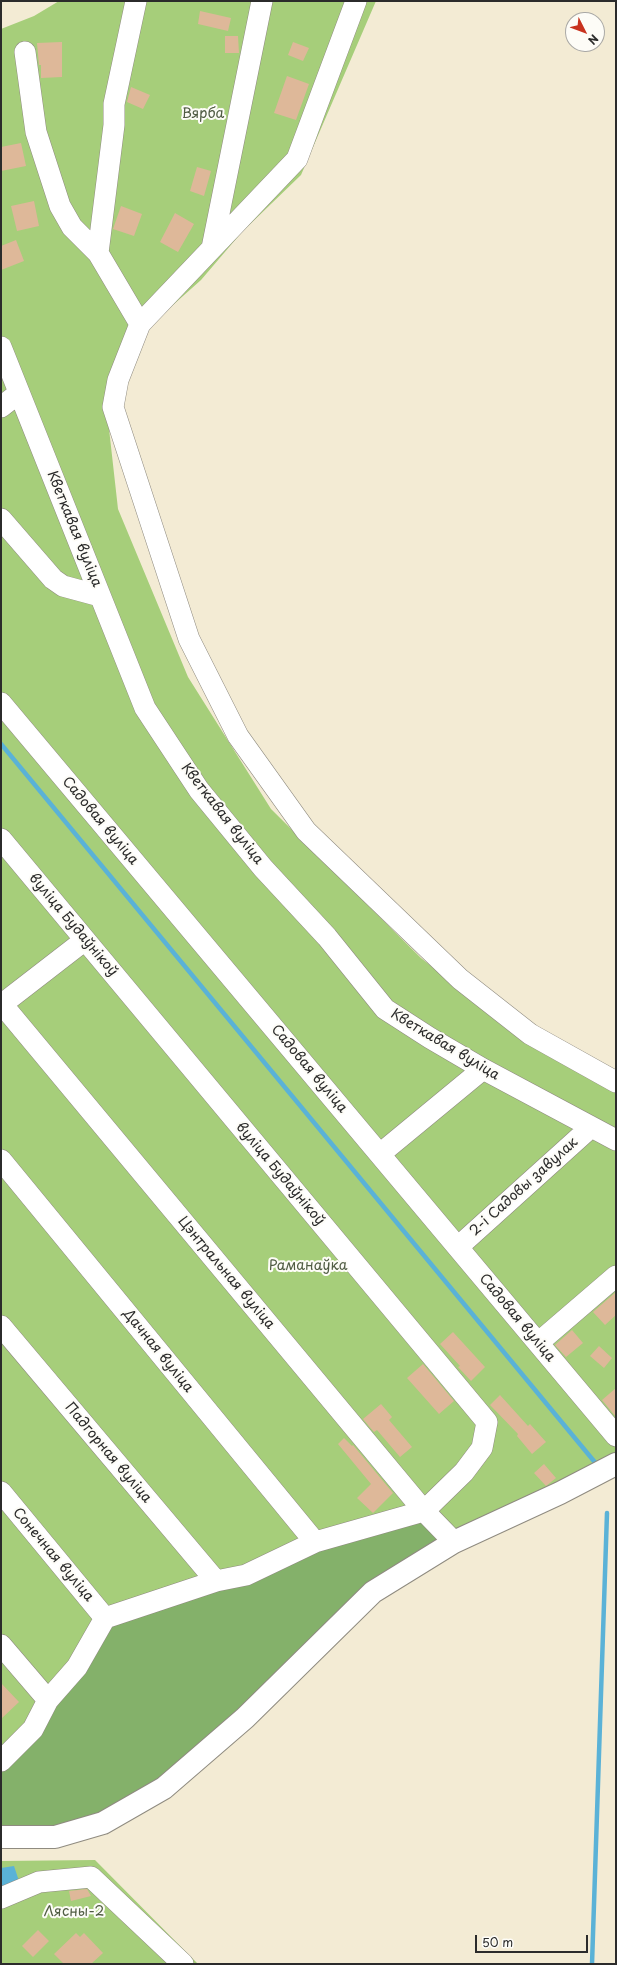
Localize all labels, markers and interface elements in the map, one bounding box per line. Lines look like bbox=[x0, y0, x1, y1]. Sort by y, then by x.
north arrow bbox=[565, 12, 605, 52]
text: N bbox=[584, 31, 603, 49]
park label: Вярба bbox=[182, 106, 224, 122]
street label: Кветкавая вуліца bbox=[43, 468, 105, 590]
street label: Кветкавая вуліца bbox=[177, 760, 267, 868]
street label: Садовая вуліца bbox=[58, 774, 142, 868]
street label: вуліца Будаўнікоў bbox=[25, 870, 121, 980]
street label: Кветкавая вуліца bbox=[388, 1006, 502, 1084]
street label: Садовая вуліца bbox=[267, 1022, 351, 1116]
street label: вуліца Будаўнікоў bbox=[232, 1119, 328, 1229]
street label: 2-і Садовы завулак bbox=[466, 1134, 582, 1240]
street label: Цэнтральная вуліца bbox=[174, 1213, 278, 1333]
park label: Раманаўка bbox=[269, 1258, 347, 1274]
street label: Садовая вуліца bbox=[475, 1271, 559, 1365]
street label: Дачная вуліца bbox=[119, 1306, 197, 1396]
street label: Падгорная вуліца bbox=[61, 1399, 155, 1507]
street label: Сонечная вуліца bbox=[9, 1505, 97, 1605]
park label: Лясны-2 bbox=[44, 1904, 104, 1920]
scale bar bbox=[477, 1927, 590, 1953]
text: 50 m bbox=[482, 1933, 513, 1951]

